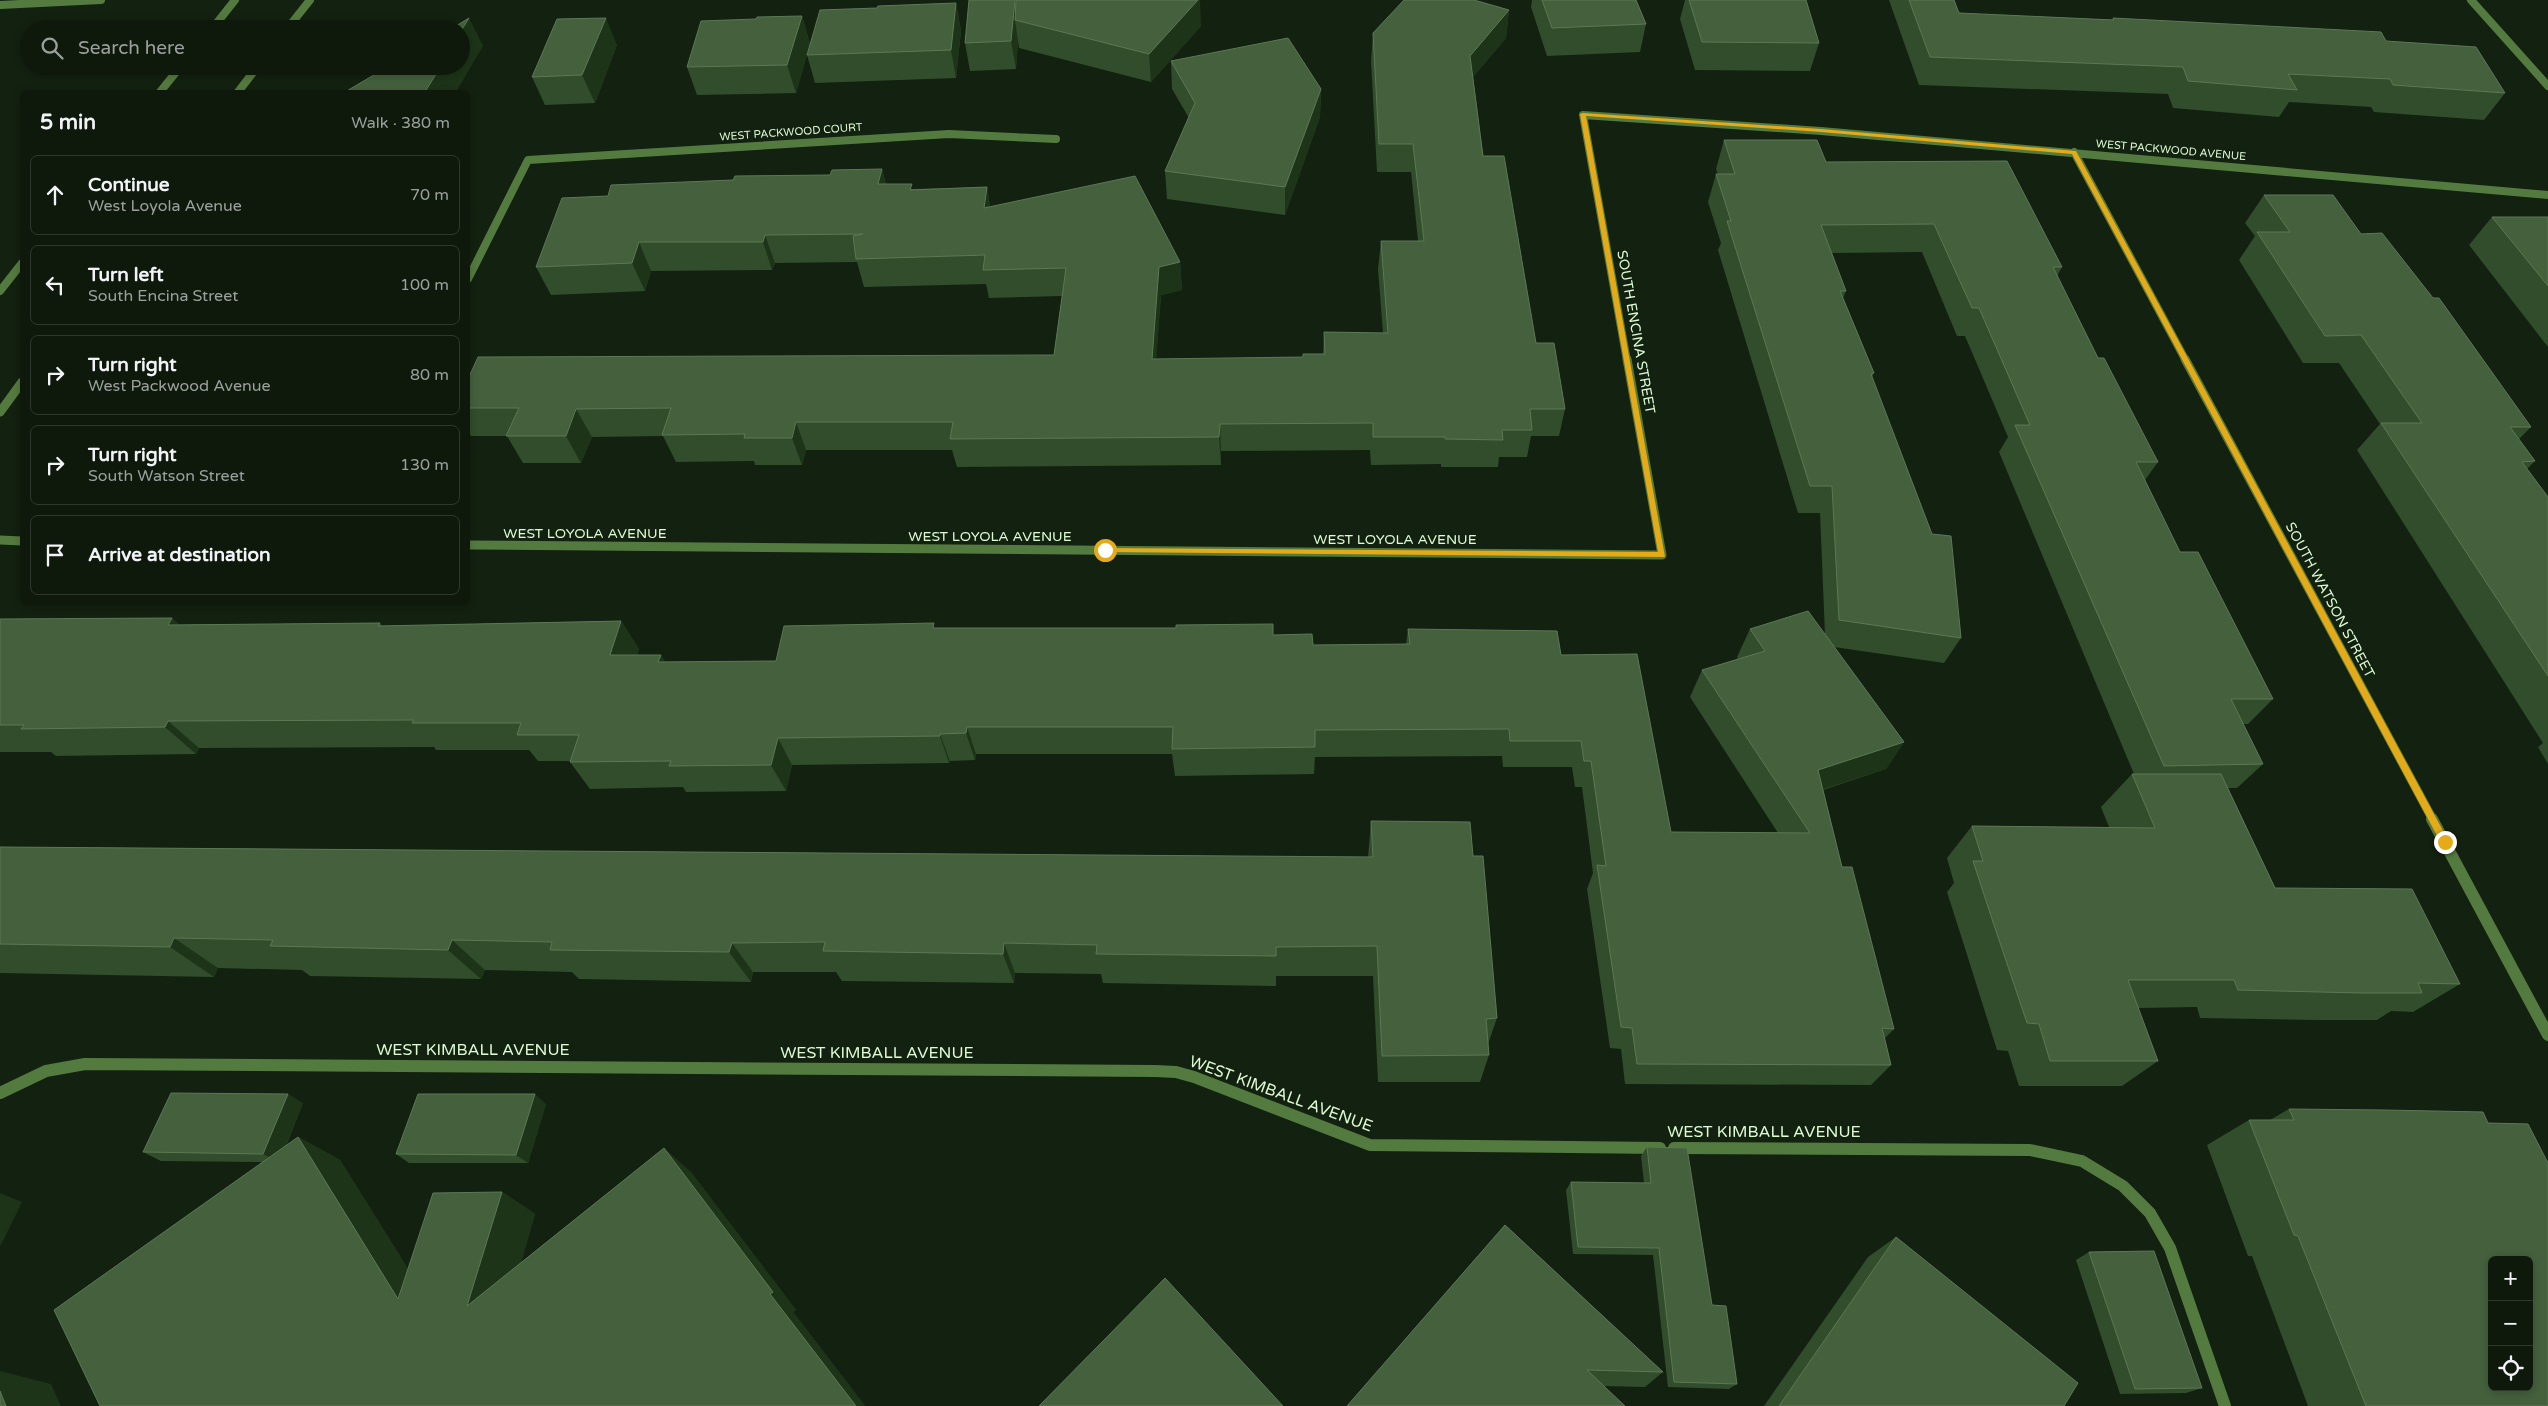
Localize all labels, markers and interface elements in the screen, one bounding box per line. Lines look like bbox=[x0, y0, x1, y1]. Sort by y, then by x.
search box bbox=[20, 20, 470, 75]
icon: search bbox=[38, 34, 66, 62]
text: Search here bbox=[78, 37, 185, 59]
text: 5 min bbox=[40, 110, 96, 135]
text: Walk · 380 m bbox=[351, 113, 450, 133]
street label: WEST PACKWOOD COURT bbox=[719, 120, 863, 143]
street label: WEST PACKWOOD AVENUE bbox=[2095, 137, 2247, 163]
text: Continue bbox=[88, 174, 170, 196]
icon: ahead bbox=[41, 181, 69, 209]
text: 70 m bbox=[410, 185, 449, 205]
text: West Loyola Avenue bbox=[88, 196, 242, 216]
street label: SOUTH ENCINA STREET bbox=[1613, 249, 1659, 415]
text: Turn left bbox=[88, 264, 164, 286]
icon: left bbox=[41, 271, 69, 299]
text: 100 m bbox=[400, 275, 449, 295]
text: South Encina Street bbox=[88, 286, 238, 306]
text: Turn right bbox=[88, 354, 176, 376]
icon: right bbox=[41, 361, 69, 389]
text: 80 m bbox=[410, 365, 449, 385]
text: West Packwood Avenue bbox=[88, 376, 271, 396]
text: Turn right bbox=[88, 444, 176, 466]
icon: right bbox=[41, 451, 69, 479]
text: 130 m bbox=[400, 455, 449, 475]
text: South Watson Street bbox=[88, 466, 245, 486]
street label: SOUTH WATSON STREET bbox=[2282, 519, 2378, 681]
street label: WEST LOYOLA AVENUE bbox=[503, 525, 667, 542]
street label: WEST LOYOLA AVENUE bbox=[908, 528, 1072, 545]
street label: WEST LOYOLA AVENUE bbox=[1313, 531, 1477, 548]
route start bbox=[1094, 539, 1117, 562]
icon: arrive bbox=[41, 541, 69, 569]
text: Arrive at destination bbox=[88, 544, 271, 566]
route end bbox=[2434, 831, 2457, 854]
street label: WEST KIMBALL AVENUE bbox=[376, 1040, 570, 1060]
street label: WEST KIMBALL AVENUE bbox=[780, 1043, 974, 1063]
street label: WEST KIMBALL AVENUE bbox=[1187, 1051, 1375, 1137]
street label: WEST KIMBALL AVENUE bbox=[1667, 1122, 1861, 1142]
map controls bbox=[2488, 1256, 2533, 1391]
button: + bbox=[2488, 1256, 2533, 1301]
button: − bbox=[2488, 1301, 2533, 1346]
button: locate bbox=[2488, 1346, 2533, 1391]

